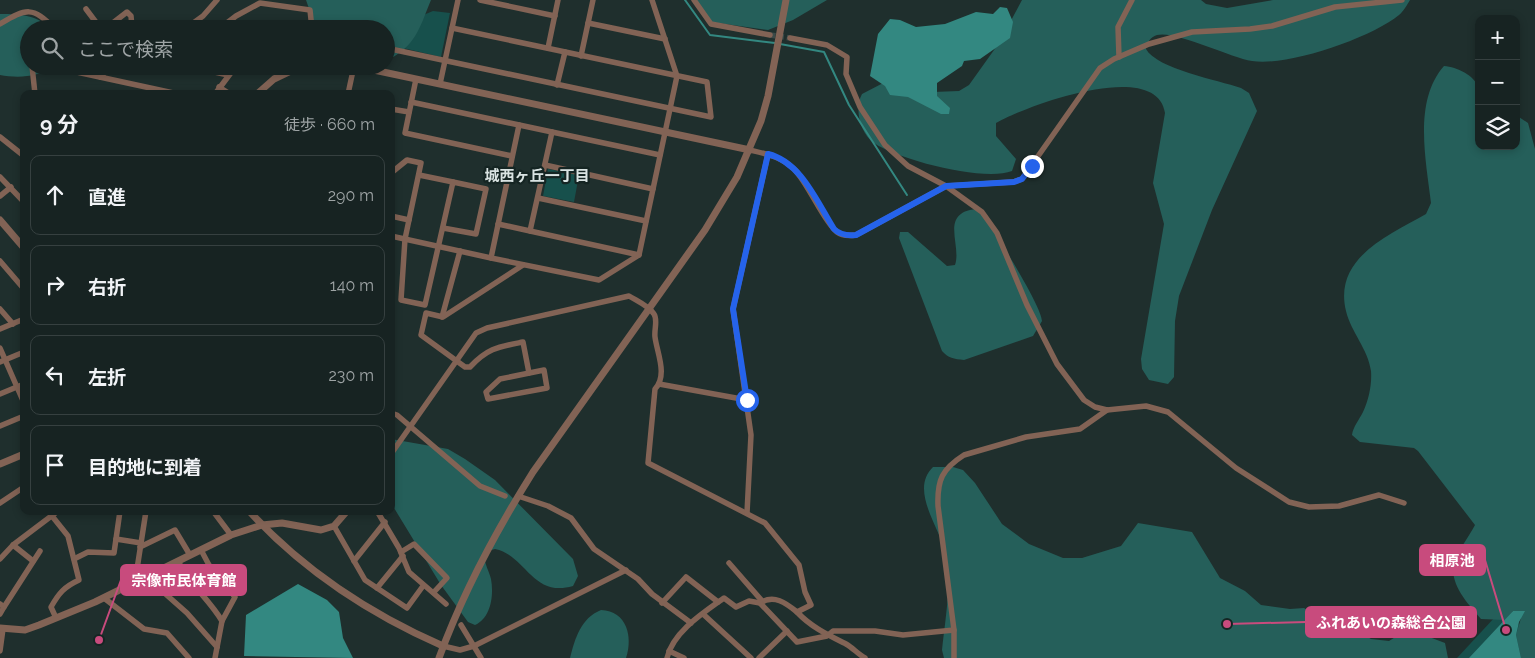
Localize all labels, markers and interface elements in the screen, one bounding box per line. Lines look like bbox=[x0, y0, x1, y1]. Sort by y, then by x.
map controls bbox=[1475, 15, 1520, 150]
button: + bbox=[1475, 15, 1520, 60]
search box bbox=[20, 20, 395, 75]
icon: search bbox=[38, 34, 66, 62]
text: ここで検索 bbox=[78, 38, 173, 60]
button: − bbox=[1475, 60, 1520, 105]
button: layers bbox=[1475, 105, 1520, 150]
text: 9 分 bbox=[40, 112, 78, 137]
text: 徒歩 · 660 m bbox=[284, 115, 375, 134]
route end bbox=[1021, 155, 1044, 178]
district label: 城西ヶ丘一丁目 bbox=[484, 167, 590, 185]
icon: ahead bbox=[41, 181, 69, 209]
text: 直進 bbox=[88, 186, 126, 208]
text: 290 m bbox=[328, 186, 374, 205]
icon: right bbox=[41, 271, 69, 299]
text: 右折 bbox=[88, 276, 126, 298]
text: 140 m bbox=[330, 276, 374, 295]
icon: left bbox=[41, 361, 69, 389]
text: 左折 bbox=[88, 366, 126, 388]
text: 230 m bbox=[329, 366, 374, 385]
route start bbox=[736, 389, 759, 412]
icon: arrive bbox=[41, 451, 69, 479]
text: 目的地に到着 bbox=[88, 456, 202, 478]
callout: 相原池 bbox=[1420, 545, 1485, 575]
text: 相原池 bbox=[1429, 552, 1475, 570]
callout: 宗像市民体育館 bbox=[121, 565, 246, 595]
text: 宗像市民体育館 bbox=[131, 572, 237, 590]
callout: ふれあいの森総合公園 bbox=[1306, 607, 1476, 637]
text: ふれあいの森総合公園 bbox=[1316, 614, 1466, 632]

